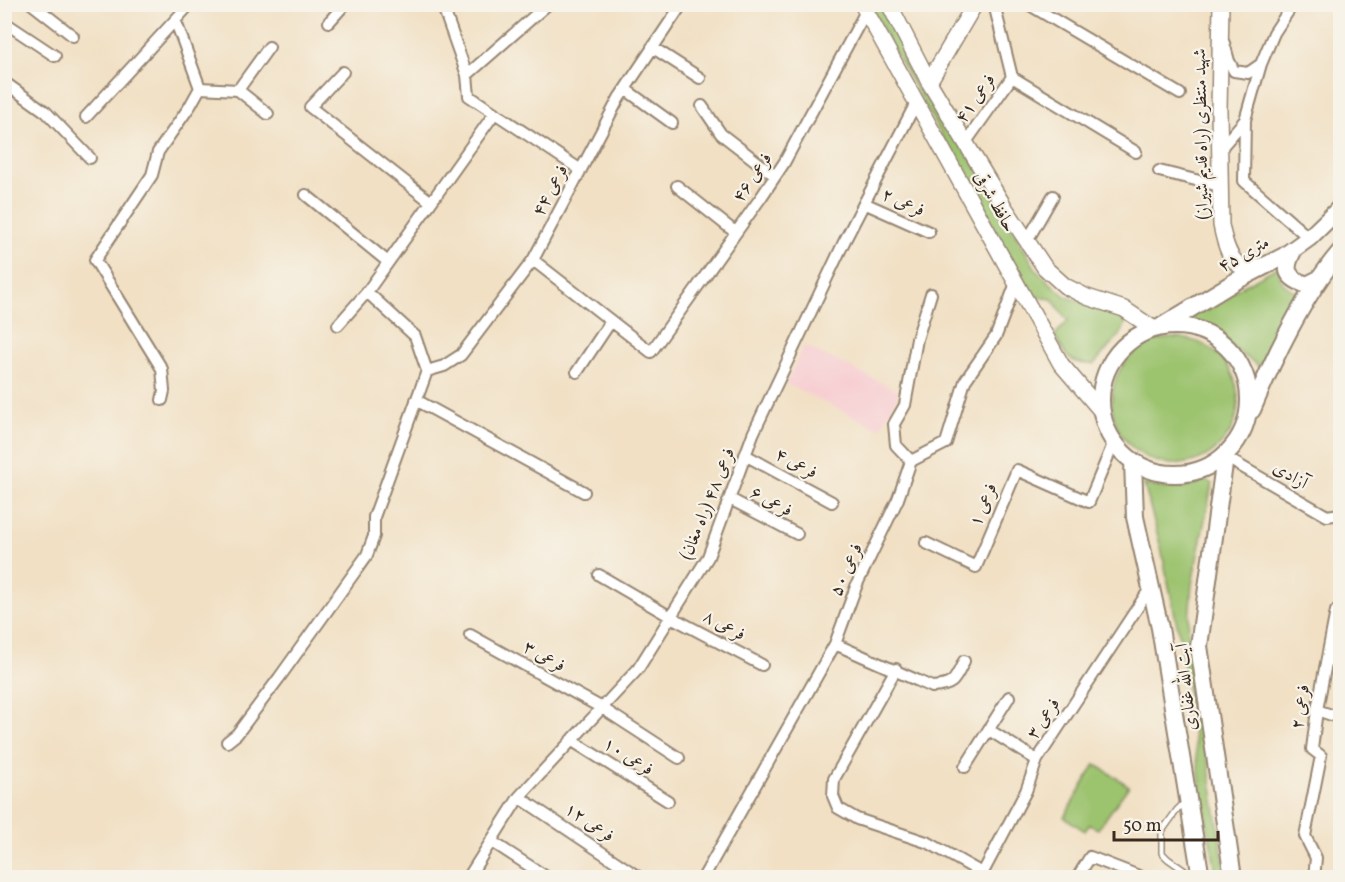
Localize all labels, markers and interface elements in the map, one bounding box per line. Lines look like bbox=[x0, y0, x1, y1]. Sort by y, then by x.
street label: شهید منتظری (راه قدیم شیراز) bbox=[1188, 48, 1218, 220]
street label: فرعی ۴۱ bbox=[950, 69, 1002, 129]
street label: فرعی ۴۶ bbox=[727, 148, 779, 208]
street label: فرعی ۴۴ bbox=[527, 161, 575, 221]
street label: حافظ شرقی bbox=[967, 167, 1021, 237]
street label: فرعی ۲ bbox=[877, 182, 929, 224]
street label: ۴۵ متری bbox=[1214, 231, 1274, 279]
street label: فرعی ۴ bbox=[770, 442, 822, 486]
street label: فرعی ۴۸ (راه مغان) bbox=[674, 444, 742, 564]
street label: آزادی bbox=[1268, 456, 1314, 497]
street label: فرعی ۱ bbox=[964, 479, 1004, 531]
street label: فرعی ۶ bbox=[745, 480, 797, 524]
street label: فرعی ۵۰ bbox=[824, 540, 870, 600]
street label: فرعی ۸ bbox=[698, 604, 750, 648]
street label: فرعی ۳ bbox=[518, 635, 570, 679]
street label: آیت الله غفاری bbox=[1167, 640, 1204, 732]
street label: فرعی ۲ bbox=[1285, 683, 1317, 731]
street label: فرعی ۳ bbox=[1021, 693, 1067, 745]
street label: فرعی ۱۰ bbox=[598, 732, 658, 782]
street label: فرعی ۱۲ bbox=[559, 797, 619, 849]
scale bar bbox=[1114, 804, 1218, 842]
text: 50 m bbox=[1123, 814, 1162, 839]

